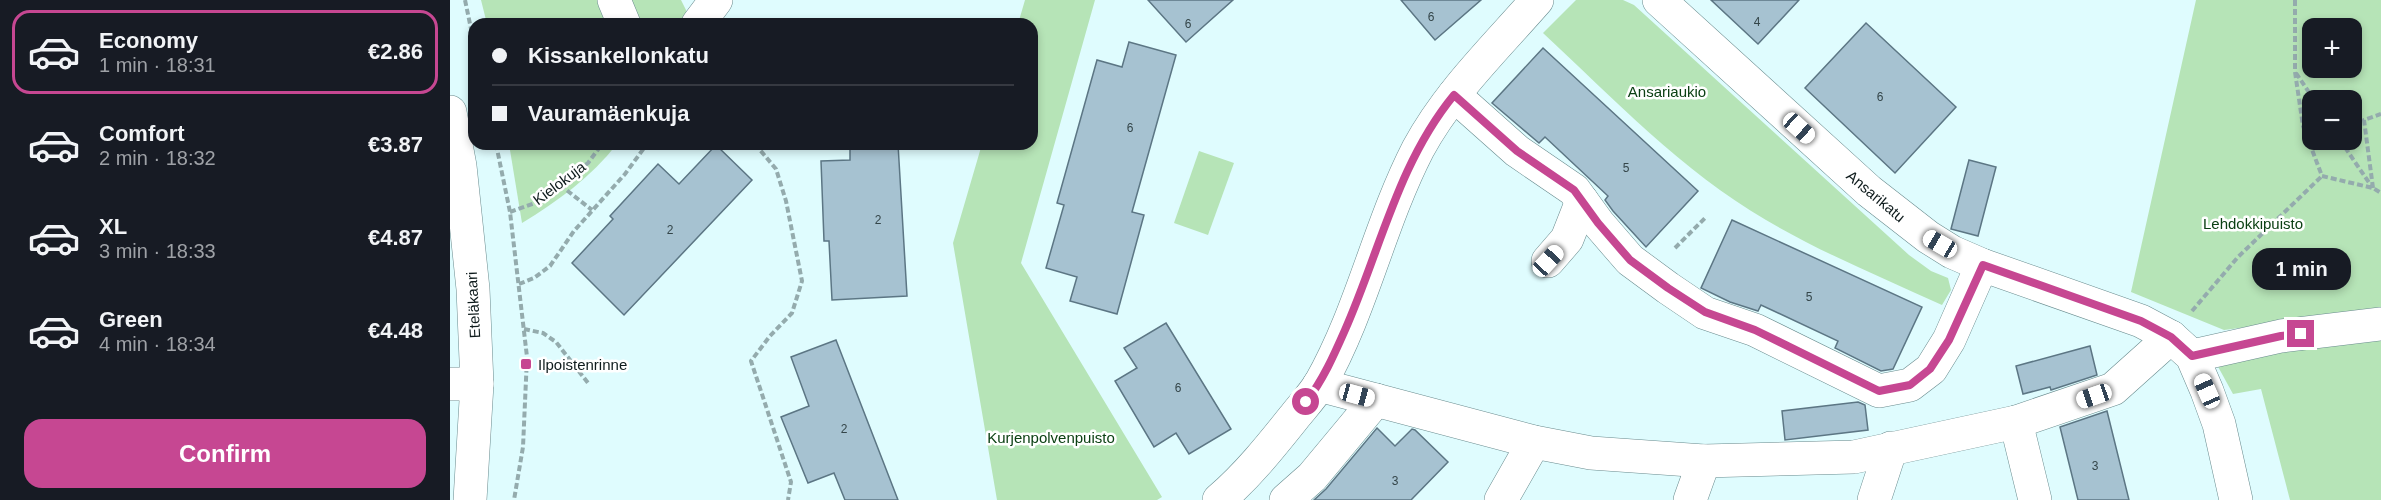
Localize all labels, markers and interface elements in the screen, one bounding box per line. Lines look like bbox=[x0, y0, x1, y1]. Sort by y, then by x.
house number: 6 bbox=[1428, 10, 1435, 24]
house number: 4 bbox=[1754, 15, 1761, 29]
house number: 6 bbox=[1185, 17, 1192, 31]
map controls bbox=[2302, 18, 2362, 150]
button: + bbox=[2302, 18, 2362, 78]
icon: car bbox=[27, 25, 81, 79]
text: Economy bbox=[99, 28, 198, 53]
text: €2.86 bbox=[368, 39, 423, 64]
text: Kissankellonkatu bbox=[528, 43, 709, 68]
text: 1 min · 18:31 bbox=[99, 54, 216, 76]
park label: Ansariaukio bbox=[1628, 83, 1706, 100]
house number: 6 bbox=[1877, 90, 1884, 104]
button: − bbox=[2302, 90, 2362, 150]
text: Vauramäenkuja bbox=[528, 101, 689, 126]
car bbox=[1780, 109, 1818, 147]
icon: car bbox=[27, 118, 81, 172]
text: Comfort bbox=[99, 121, 185, 146]
house number: 6 bbox=[1127, 121, 1134, 135]
text: €3.87 bbox=[368, 132, 423, 157]
text: 2 min · 18:32 bbox=[99, 147, 216, 169]
street label: Kielokuja bbox=[530, 158, 589, 208]
house number: 5 bbox=[1623, 161, 1630, 175]
street label: Ansarikatu bbox=[1843, 167, 1909, 225]
icon: car bbox=[27, 211, 81, 265]
house number: 2 bbox=[875, 213, 882, 227]
text: XL bbox=[99, 214, 127, 239]
park label: Lehdokkipuisto bbox=[2203, 215, 2303, 232]
house number: 2 bbox=[667, 223, 674, 237]
text: €4.87 bbox=[368, 225, 423, 250]
car bbox=[1920, 227, 1960, 261]
text: 3 min · 18:33 bbox=[99, 240, 216, 262]
car bbox=[1529, 242, 1567, 280]
callout: 1 min bbox=[2252, 247, 2350, 289]
text: 1 min bbox=[2275, 258, 2328, 280]
street label: Eteläkaari bbox=[463, 271, 483, 339]
house number: 5 bbox=[1806, 290, 1813, 304]
icon: car bbox=[27, 304, 81, 358]
text: Green bbox=[99, 307, 163, 332]
text: €4.48 bbox=[368, 318, 423, 343]
route end bbox=[2287, 320, 2314, 347]
text: 4 min · 18:34 bbox=[99, 333, 216, 355]
place label: Ilpoistenrinne bbox=[538, 356, 627, 373]
marker: Ilpoistenrinne bbox=[519, 357, 533, 371]
car bbox=[2191, 371, 2223, 411]
house number: 6 bbox=[1175, 381, 1182, 395]
car bbox=[1337, 382, 1377, 408]
car bbox=[2074, 382, 2114, 410]
route start bbox=[1292, 388, 1319, 415]
button: Confirm bbox=[24, 419, 426, 488]
house number: 2 bbox=[841, 422, 848, 436]
park label: Kurjenpolvenpuisto bbox=[987, 429, 1115, 446]
house number: 3 bbox=[2092, 459, 2099, 473]
house number: 3 bbox=[1392, 474, 1399, 488]

